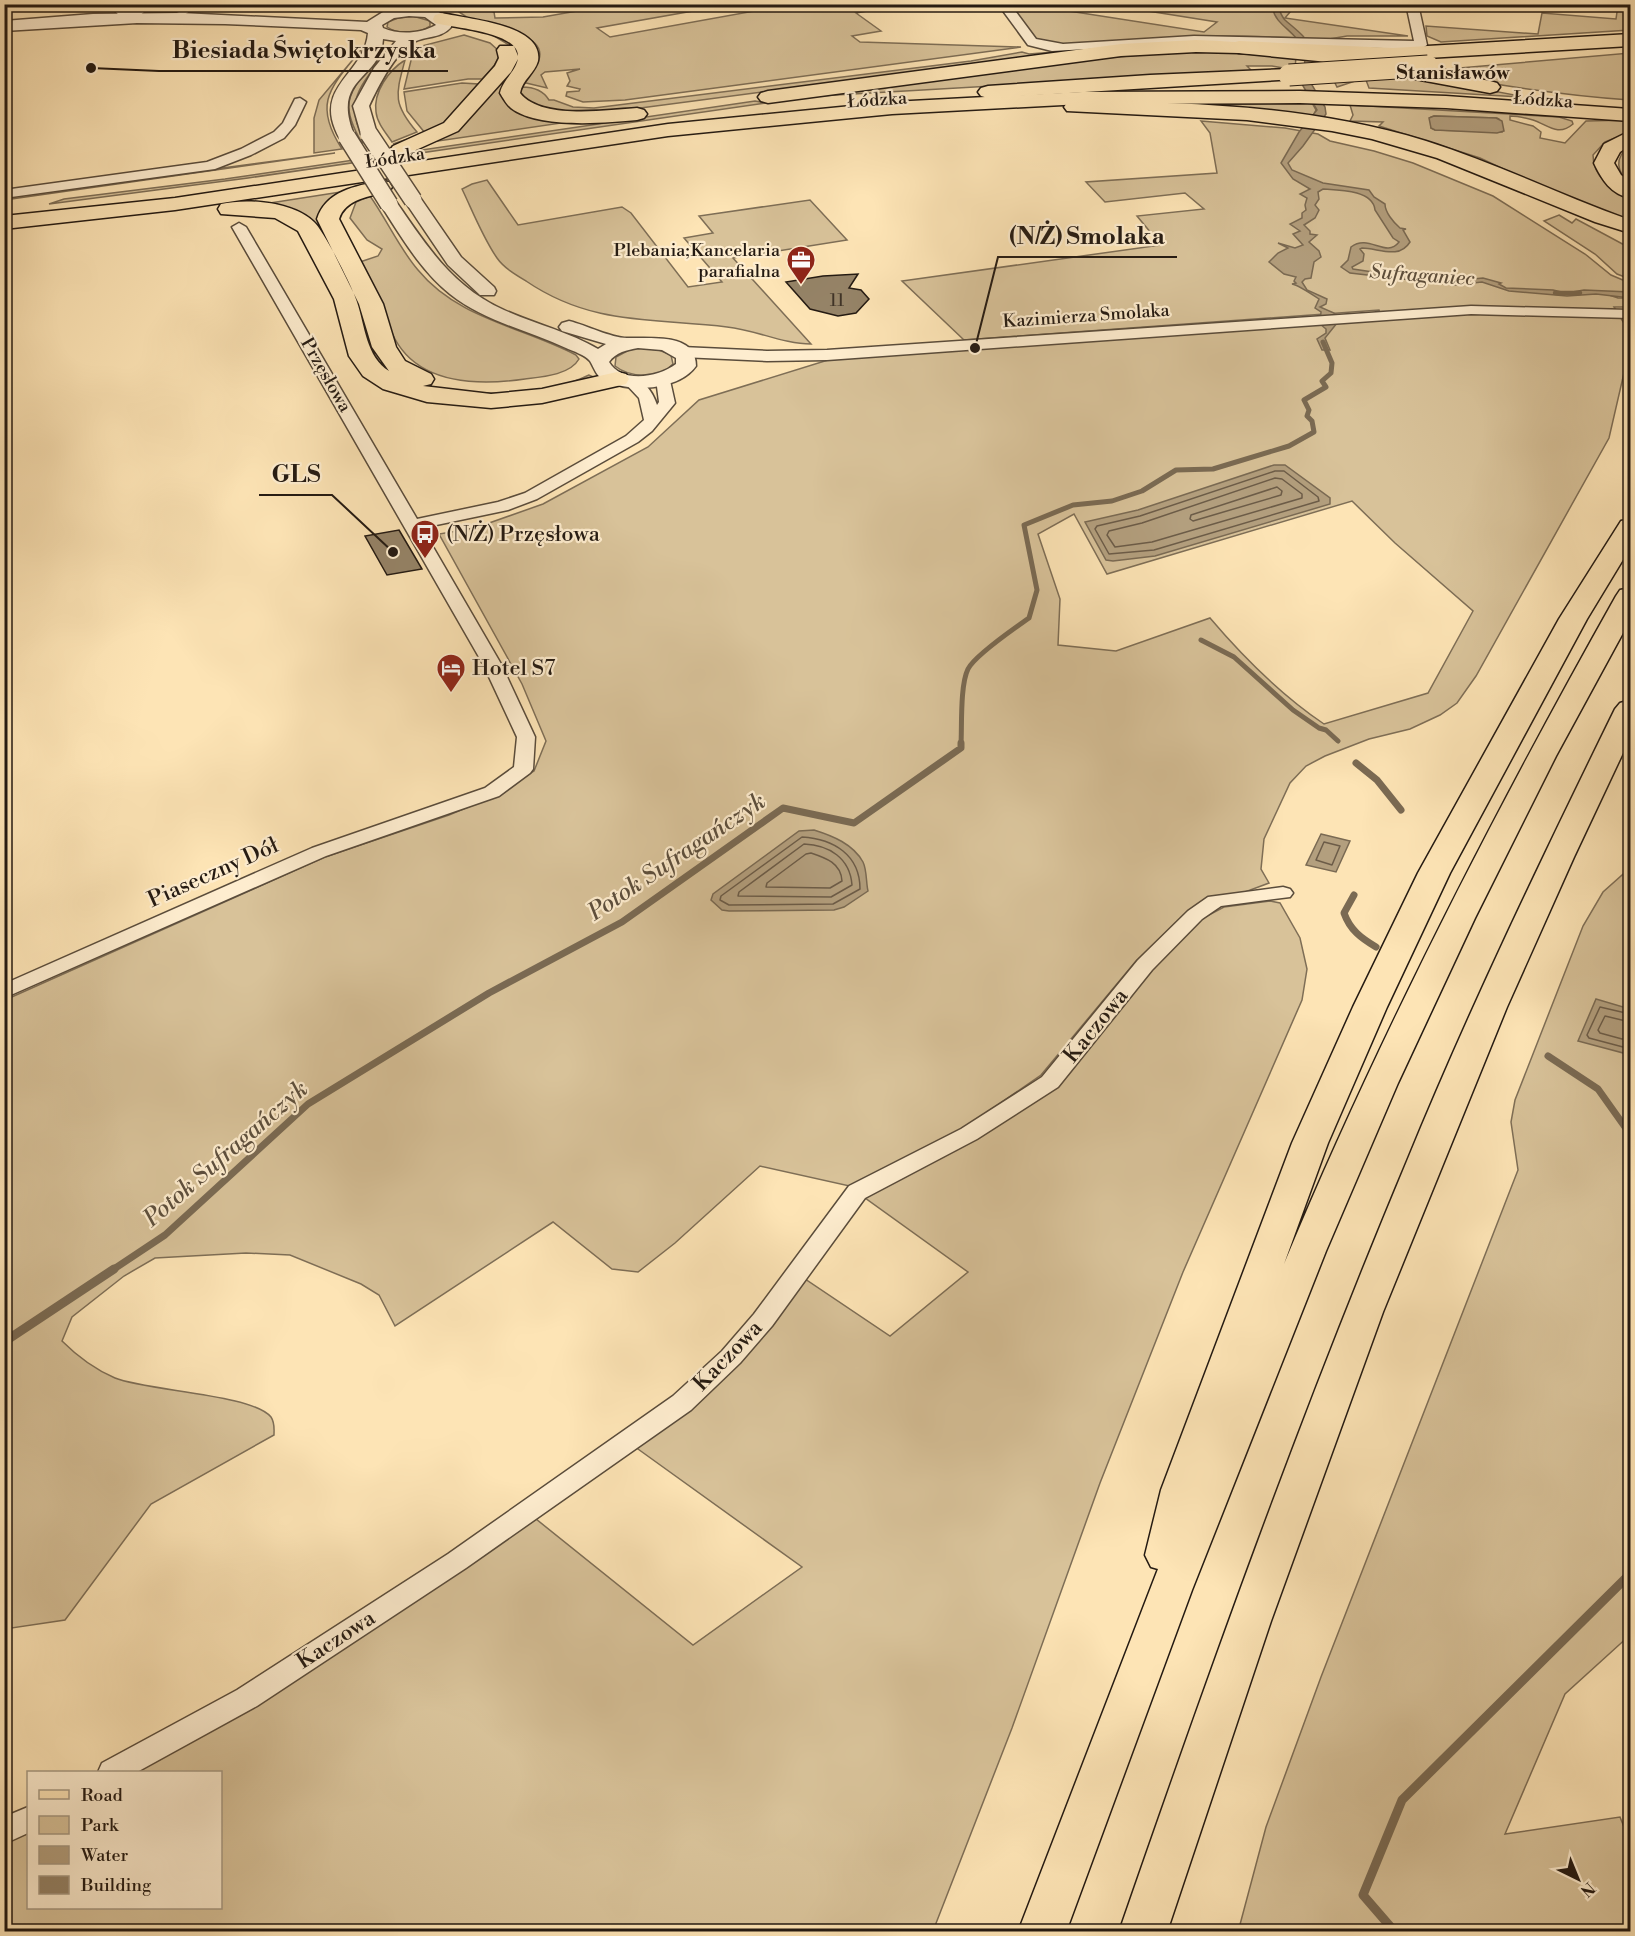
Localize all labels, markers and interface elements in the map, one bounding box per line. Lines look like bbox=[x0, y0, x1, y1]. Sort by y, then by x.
callout: Biesiada Świętokrzyska bbox=[159, 29, 448, 71]
text: Biesiada Świętokrzyska bbox=[172, 34, 437, 66]
district label: Stanisławów bbox=[1396, 61, 1511, 86]
street label: Łódzka bbox=[846, 86, 909, 114]
street label: Łódzka bbox=[1512, 86, 1575, 114]
street label: Łódzka bbox=[364, 142, 427, 174]
callout: (N/Ż) Smolaka bbox=[998, 215, 1177, 257]
text: (N/Ż) Smolaka bbox=[1009, 220, 1166, 252]
place label: Plebania;Kancelaria parafialna bbox=[614, 239, 781, 283]
office icon: Plebania;Kancelaria parafialna bbox=[785, 244, 817, 286]
water label: Sufraganiec bbox=[1369, 260, 1476, 292]
house number: 11 bbox=[830, 291, 844, 311]
street label: Kazimierza Smolaka bbox=[1002, 299, 1171, 333]
street label: Przęsłowa bbox=[295, 334, 357, 417]
callout: GLS bbox=[259, 453, 332, 495]
text: GLS bbox=[271, 460, 321, 490]
bus stop icon: (N/Ż) Przęsłowa bbox=[409, 518, 441, 560]
place label: (N/Ż) Przęsłowa bbox=[446, 520, 601, 548]
hotel icon: Hotel S7 bbox=[435, 652, 467, 694]
place label: Hotel S7 bbox=[472, 655, 555, 682]
water label: Potok Sufragańczyk bbox=[582, 786, 772, 928]
street label: Piaseczny Dół bbox=[144, 832, 283, 914]
street label: Kaczowa bbox=[1058, 983, 1135, 1069]
water label: Potok Sufragańczyk bbox=[137, 1074, 314, 1234]
street label: Kaczowa bbox=[688, 1314, 769, 1397]
street label: Kaczowa bbox=[292, 1604, 381, 1675]
legend bbox=[27, 1771, 222, 1909]
text: Road bbox=[81, 1784, 124, 1807]
text: Park bbox=[81, 1814, 120, 1837]
text: Water bbox=[80, 1844, 129, 1867]
north arrow bbox=[1548, 1849, 1608, 1909]
text: Building bbox=[80, 1874, 152, 1897]
text: N bbox=[1576, 1878, 1599, 1901]

